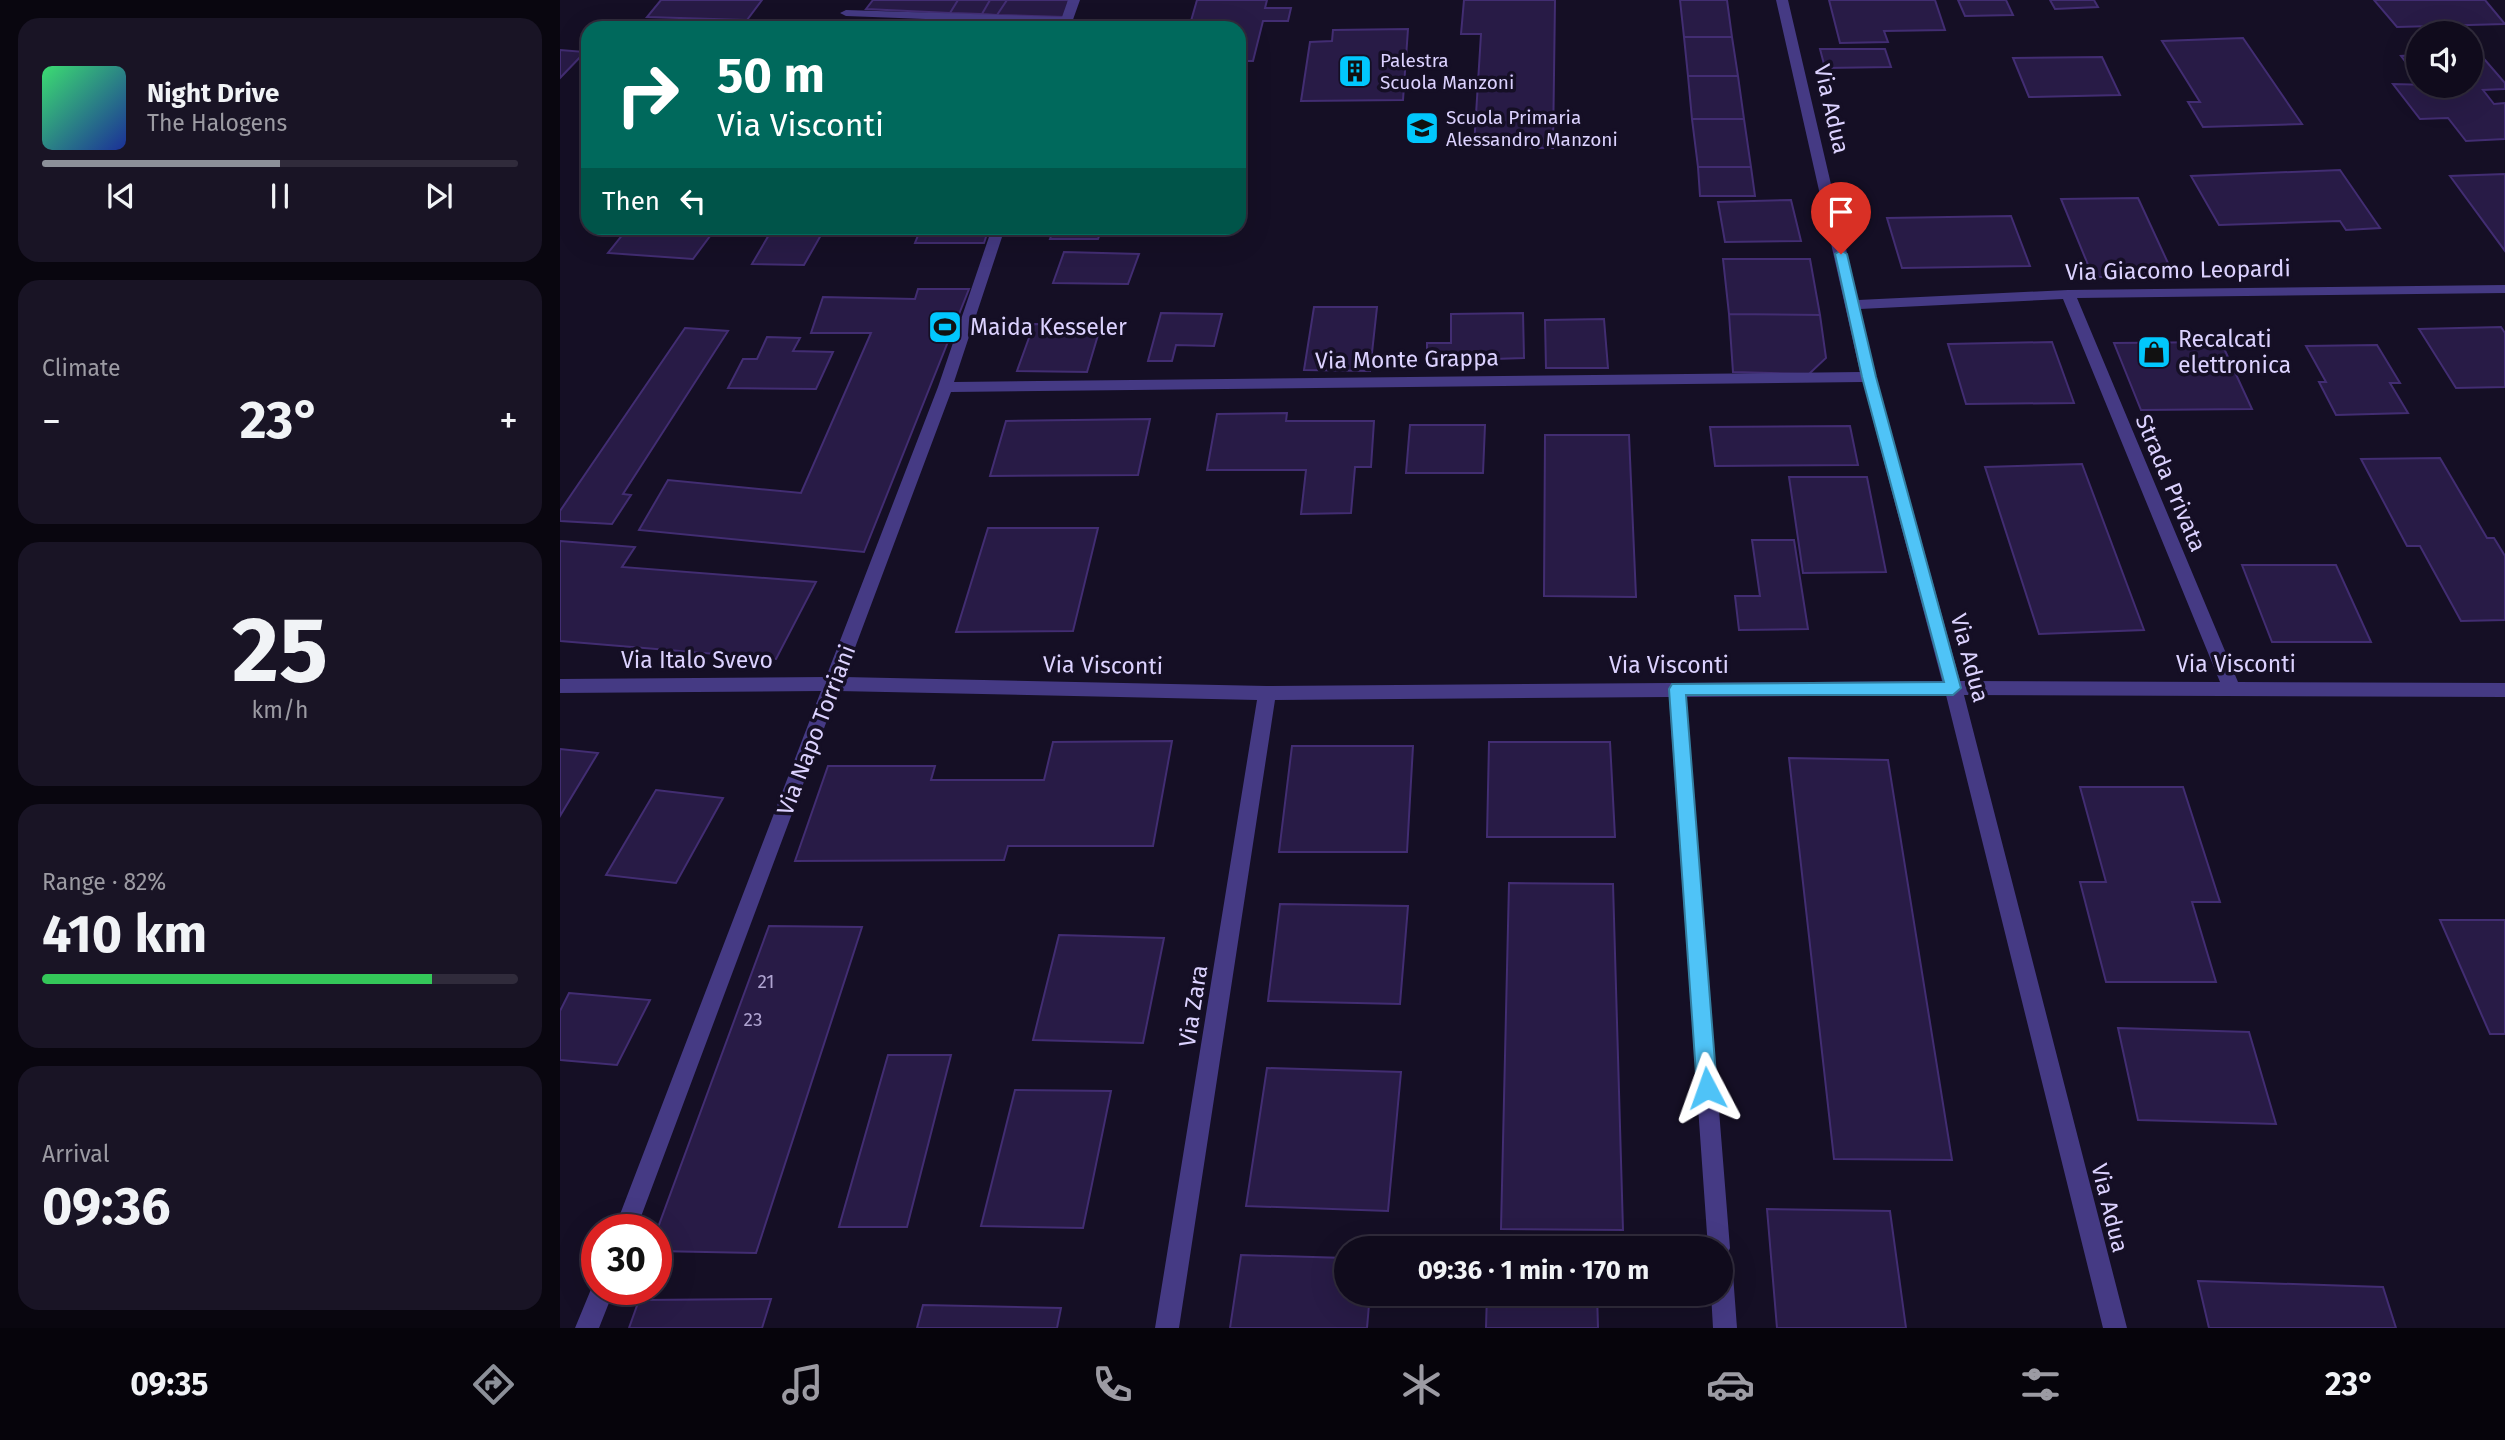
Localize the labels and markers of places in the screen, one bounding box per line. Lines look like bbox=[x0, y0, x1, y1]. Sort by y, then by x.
place label: Palestra Scuola Manzoni bbox=[1380, 49, 1514, 94]
building icon: Palestra Scuola Manzoni bbox=[1336, 52, 1374, 90]
place label: Scuola Primaria Alessandro Manzoni bbox=[1446, 106, 1618, 151]
school or university icon: Scuola Primaria Alessandro Manzoni bbox=[1403, 109, 1441, 147]
pin bbox=[1811, 182, 1871, 254]
sports icon: Maida Kesseler bbox=[926, 308, 964, 346]
place label: Maida Kesseler bbox=[970, 313, 1127, 341]
place label: Recalcati elettronica bbox=[2178, 325, 2291, 379]
shop icon: Recalcati elettronica bbox=[2135, 333, 2173, 371]

